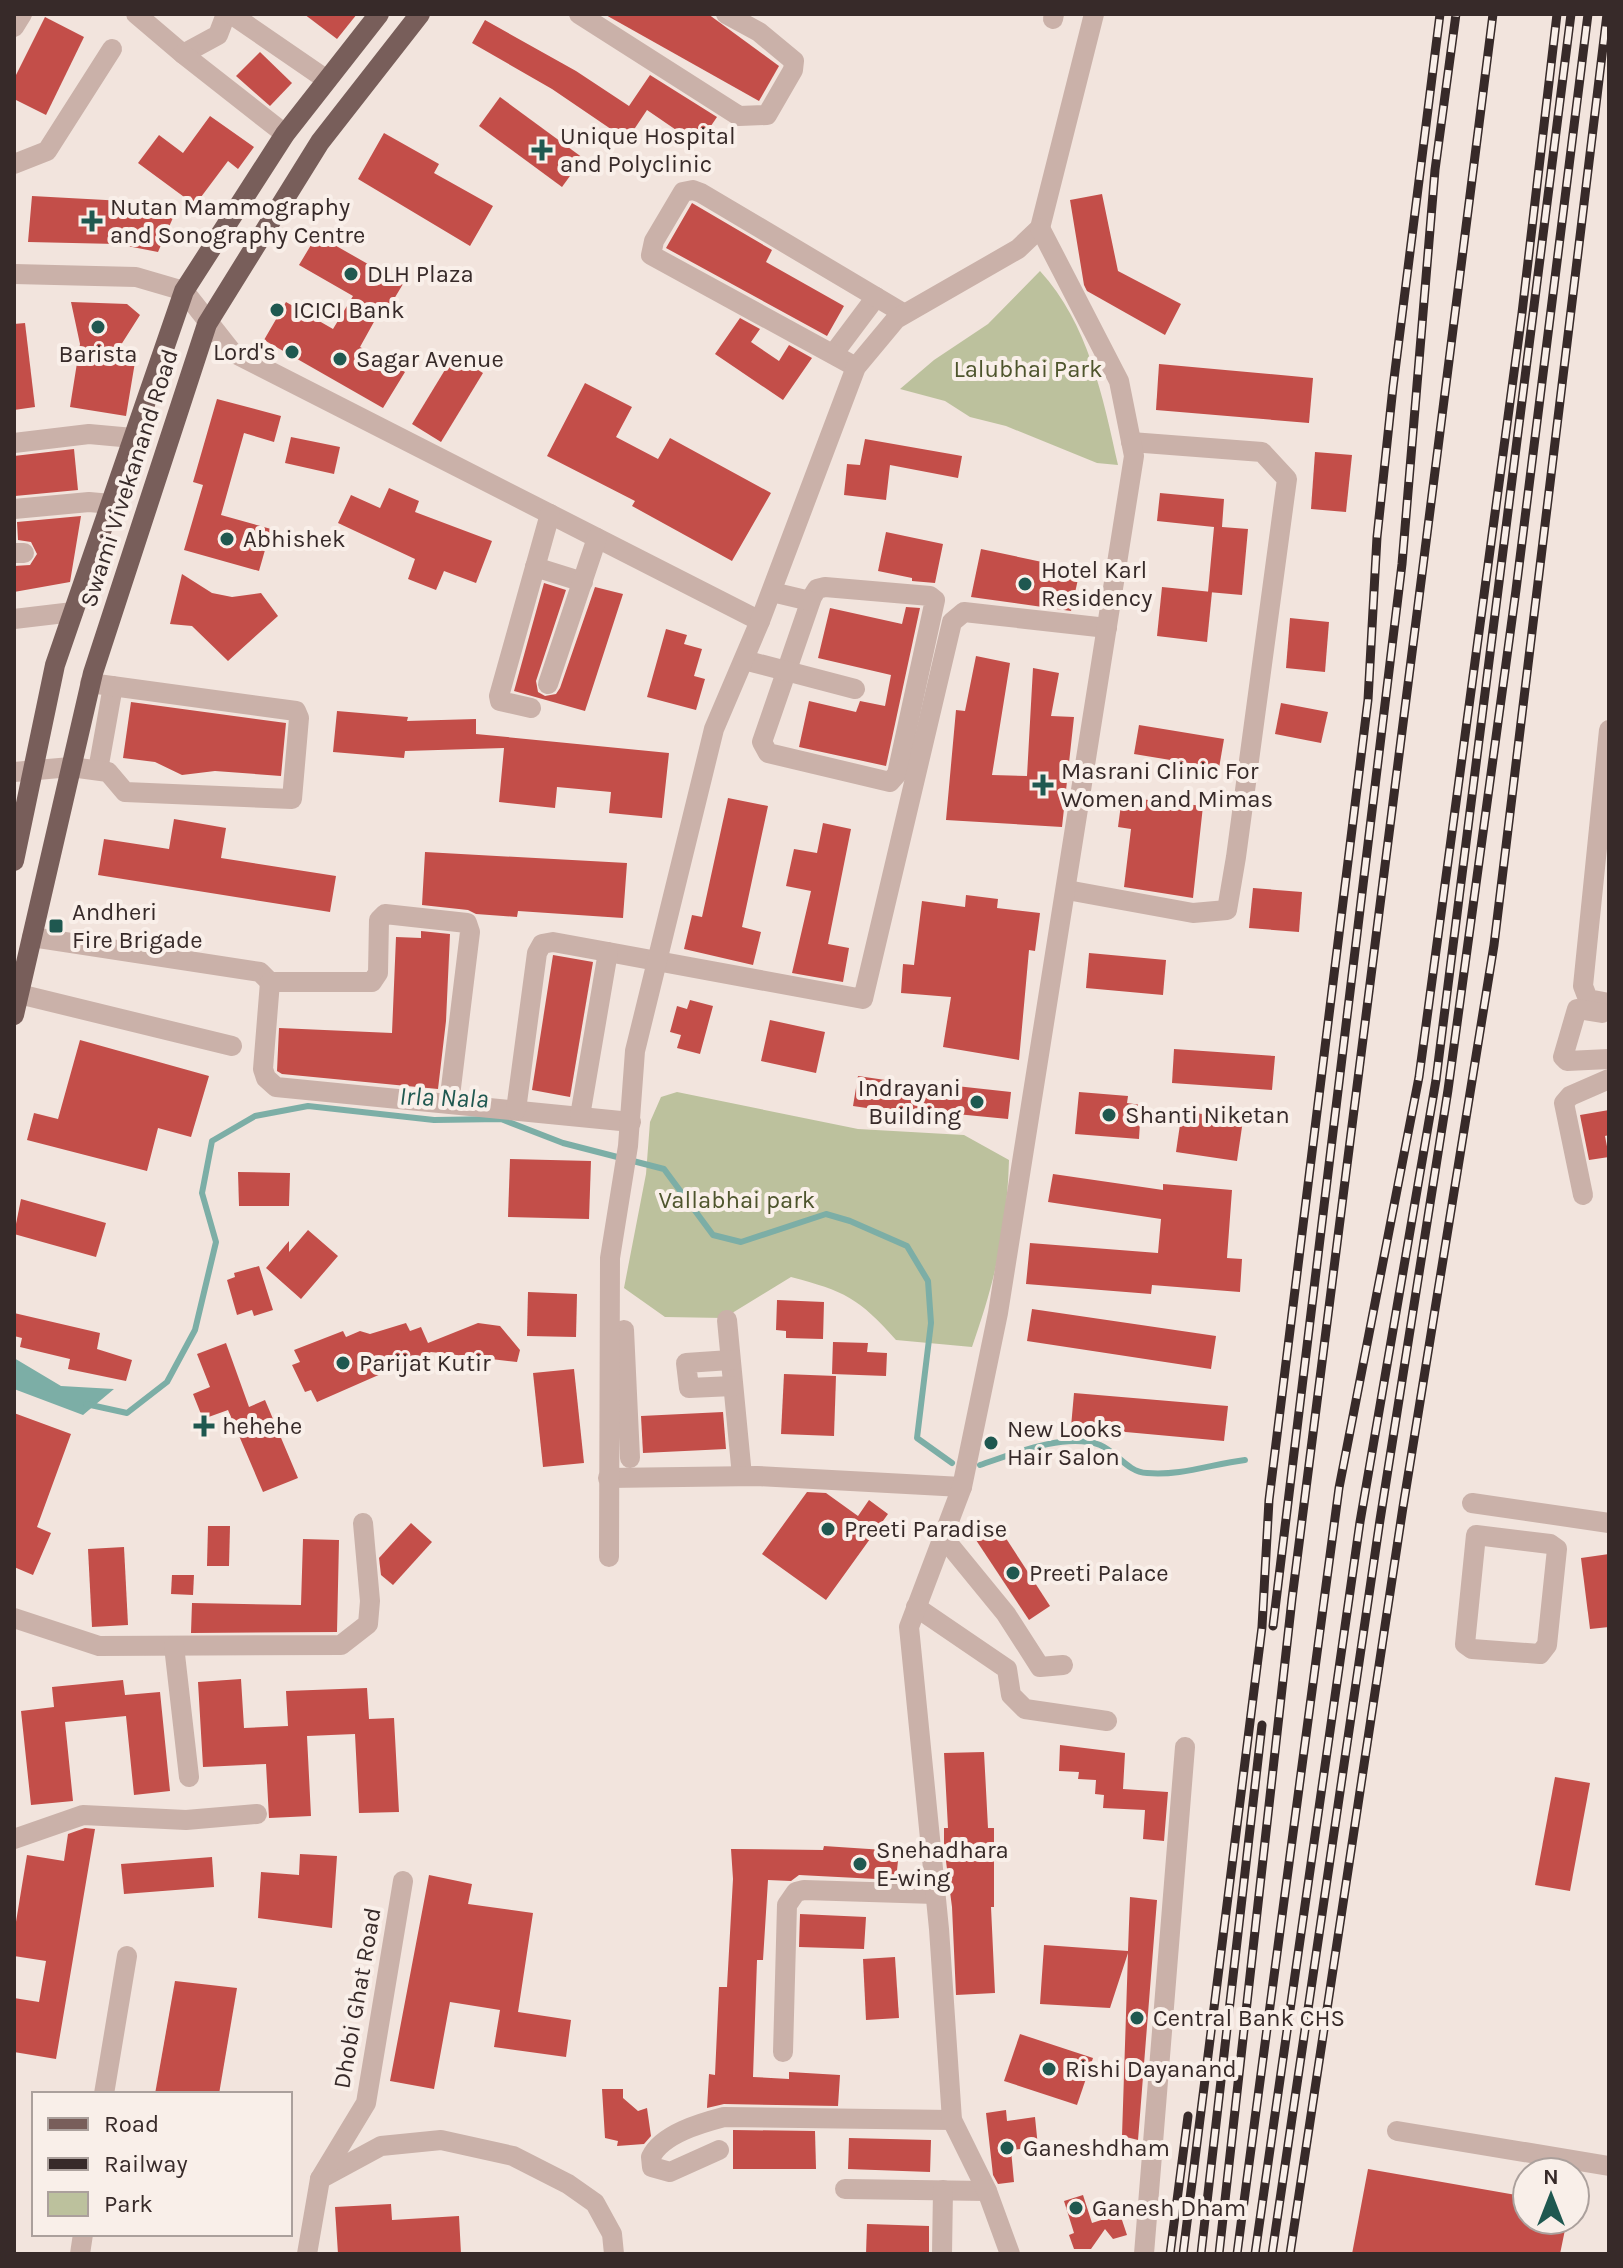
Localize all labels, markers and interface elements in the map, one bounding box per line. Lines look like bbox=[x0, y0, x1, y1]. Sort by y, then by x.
place label: Unique Hospital and Polyclinic bbox=[560, 122, 736, 178]
marker: Unique Hospital and Polyclinic bbox=[531, 139, 553, 161]
place label: Nutan Mammography and Sonography Centre bbox=[110, 193, 365, 249]
marker: Nutan Mammography and Sonography Centre bbox=[81, 210, 103, 232]
place label: DLH Plaza bbox=[367, 260, 474, 288]
marker: DLH Plaza bbox=[342, 265, 360, 283]
place label: ICICI Bank bbox=[293, 296, 404, 324]
marker: ICICI Bank bbox=[268, 301, 286, 319]
marker: Barista bbox=[89, 318, 107, 336]
place label: Lord's bbox=[213, 338, 276, 366]
place label: Barista bbox=[59, 340, 137, 368]
marker: Lord's bbox=[283, 343, 301, 361]
street label: Swami Vivekanand Road bbox=[74, 345, 184, 611]
place label: Sagar Avenue bbox=[356, 345, 504, 373]
marker: Sagar Avenue bbox=[331, 350, 349, 368]
park label: Lalubhai Park bbox=[953, 355, 1103, 383]
place label: Abhishek bbox=[243, 525, 346, 553]
marker: Abhishek bbox=[218, 530, 236, 548]
place label: Hotel Karl Residency bbox=[1041, 556, 1152, 612]
marker: Hotel Karl Residency bbox=[1016, 575, 1034, 593]
place label: Masrani Clinic For Women and Mimas bbox=[1061, 757, 1273, 813]
marker: Masrani Clinic For Women and Mimas bbox=[1032, 774, 1054, 796]
place label: Andheri Fire Brigade bbox=[72, 898, 202, 954]
marker: Andheri Fire Brigade bbox=[47, 917, 65, 935]
place label: Indrayani Building bbox=[858, 1074, 961, 1130]
water label: Irla Nala bbox=[399, 1080, 489, 1115]
marker: Indrayani Building bbox=[968, 1093, 986, 1111]
place label: Shanti Niketan bbox=[1125, 1101, 1290, 1129]
marker: Shanti Niketan bbox=[1100, 1106, 1118, 1124]
park label: Vallabhai park bbox=[659, 1186, 815, 1214]
place label: Parijat Kutir bbox=[359, 1349, 491, 1377]
marker: Parijat Kutir bbox=[334, 1354, 352, 1372]
place label: hehehe bbox=[222, 1412, 302, 1440]
marker: hehehe bbox=[193, 1415, 215, 1437]
place label: New Looks Hair Salon bbox=[1007, 1415, 1122, 1471]
marker: New Looks Hair Salon bbox=[982, 1434, 1000, 1452]
place label: Preeti Paradise bbox=[844, 1515, 1007, 1543]
marker: Preeti Paradise bbox=[819, 1520, 837, 1538]
place label: Preeti Palace bbox=[1029, 1559, 1169, 1587]
marker: Preeti Palace bbox=[1004, 1564, 1022, 1582]
place label: Snehadhara E-wing bbox=[876, 1836, 1009, 1892]
marker: Snehadhara E-wing bbox=[851, 1855, 869, 1873]
street label: Dhobi Ghat Road bbox=[327, 1905, 387, 2091]
place label: Central Bank CHS bbox=[1153, 2004, 1345, 2032]
marker: Central Bank CHS bbox=[1128, 2009, 1146, 2027]
place label: Rishi Dayanand bbox=[1065, 2055, 1237, 2083]
marker: Rishi Dayanand bbox=[1040, 2060, 1058, 2078]
legend bbox=[32, 2092, 292, 2236]
text: Road bbox=[104, 2110, 159, 2138]
place label: Ganeshdham bbox=[1023, 2134, 1170, 2162]
marker: Ganeshdham bbox=[998, 2139, 1016, 2157]
text: Railway bbox=[104, 2150, 188, 2178]
north arrow bbox=[1511, 2156, 1591, 2236]
text: N bbox=[1543, 2164, 1559, 2190]
text: Park bbox=[104, 2190, 153, 2218]
place label: Ganesh Dham bbox=[1092, 2194, 1246, 2222]
marker: Ganesh Dham bbox=[1067, 2199, 1085, 2217]

